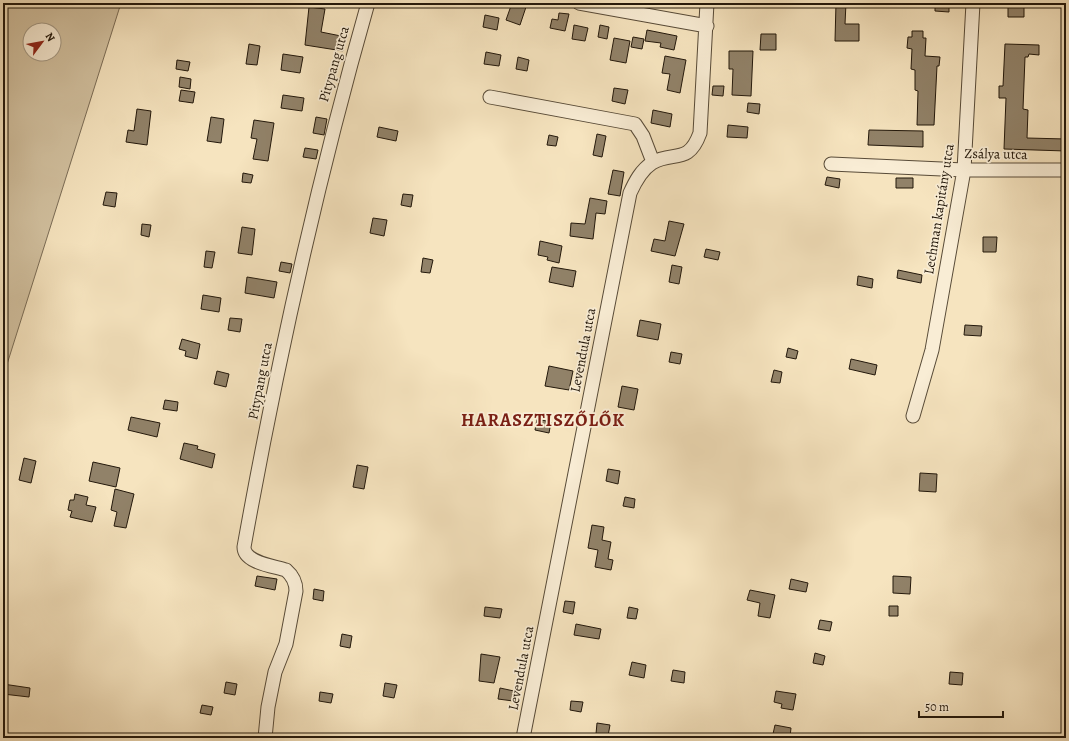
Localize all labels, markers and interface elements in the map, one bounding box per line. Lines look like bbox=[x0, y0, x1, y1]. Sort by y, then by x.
north arrow bbox=[22, 22, 62, 62]
street label: Pitypang utca bbox=[314, 23, 354, 104]
text: N bbox=[42, 30, 59, 44]
street label: Lechman kapitány utca bbox=[919, 142, 959, 276]
street label: Zsálya utca bbox=[964, 144, 1028, 164]
street label: Levendula utca bbox=[566, 306, 601, 394]
street label: Pitypang utca bbox=[243, 340, 277, 421]
district label: HARASZTISZŐLŐK bbox=[461, 408, 625, 432]
street label: Levendula utca bbox=[504, 624, 539, 712]
scale bar bbox=[919, 693, 1003, 719]
text: 50 m bbox=[925, 699, 949, 715]

